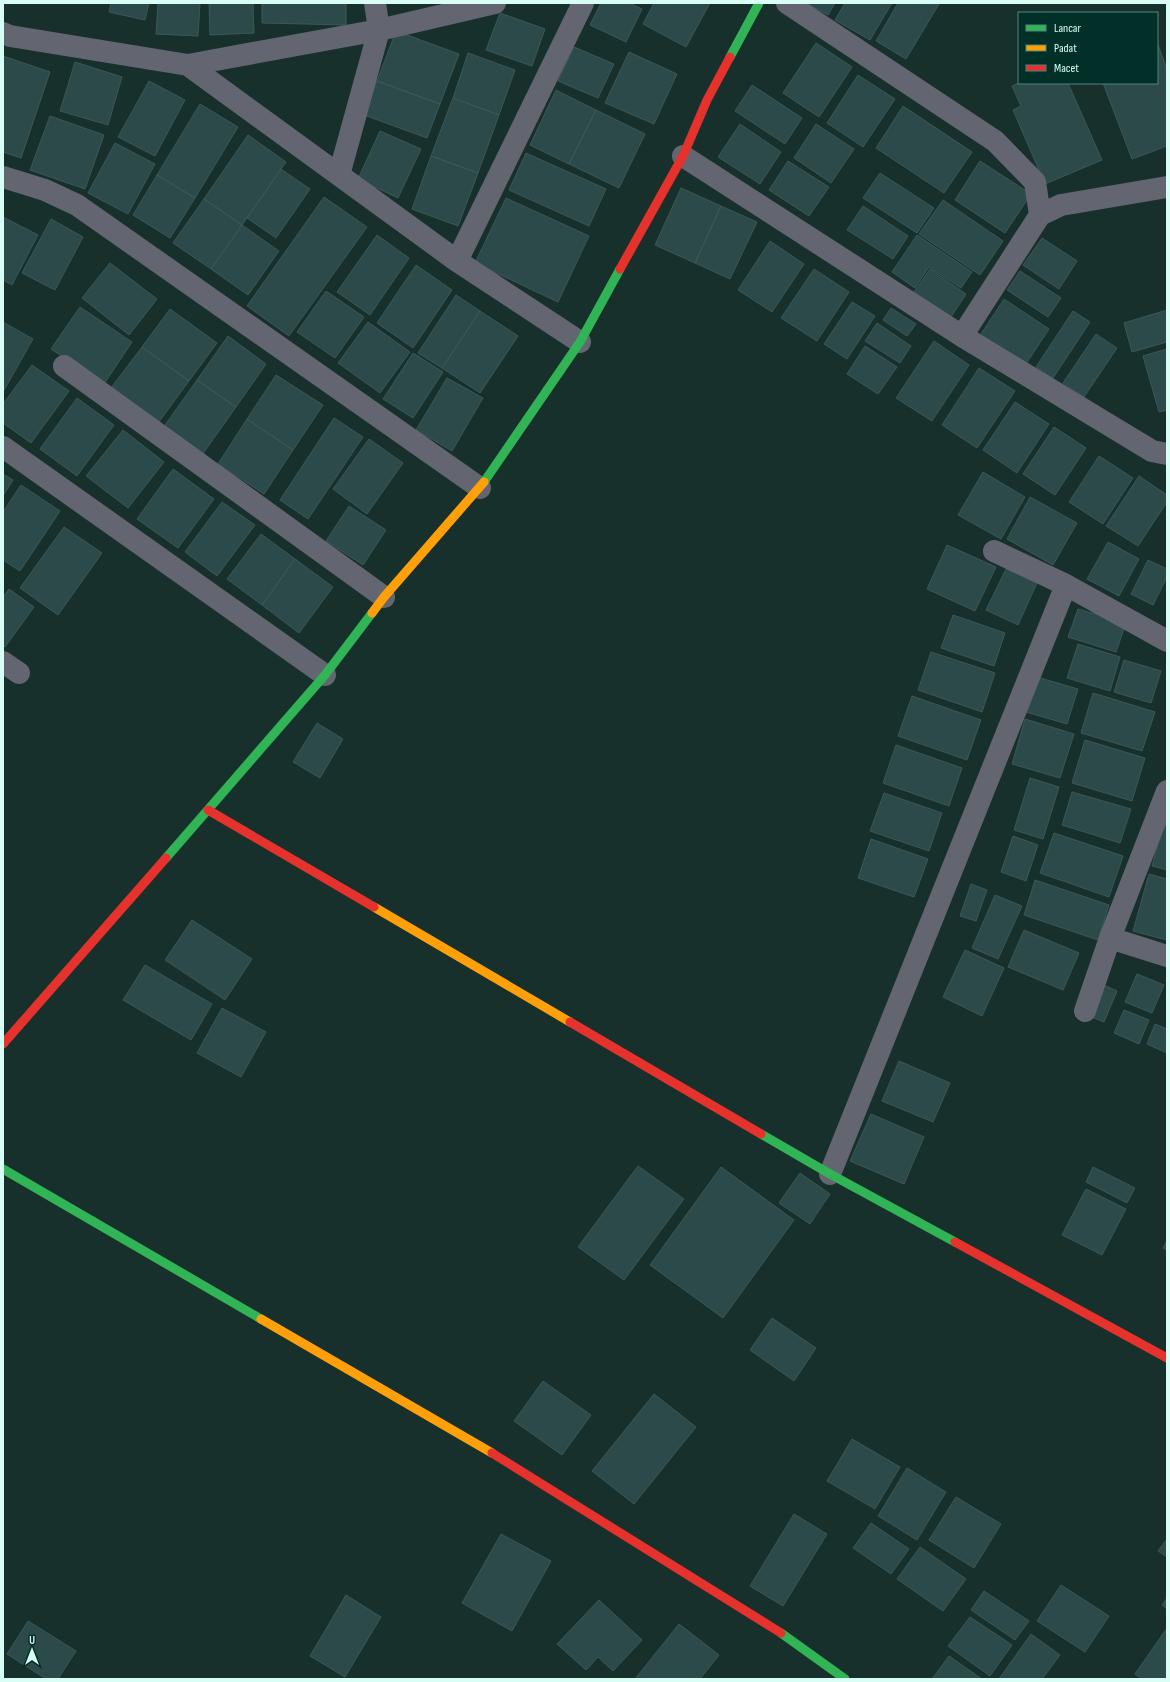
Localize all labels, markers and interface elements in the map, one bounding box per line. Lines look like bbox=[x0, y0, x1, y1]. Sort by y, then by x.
legend bbox=[1018, 12, 1158, 84]
text: Lancar bbox=[1054, 21, 1081, 36]
text: Padat bbox=[1054, 41, 1077, 56]
text: Macet bbox=[1054, 61, 1079, 76]
north arrow bbox=[12, 1630, 52, 1670]
text: U bbox=[29, 1634, 35, 1647]

